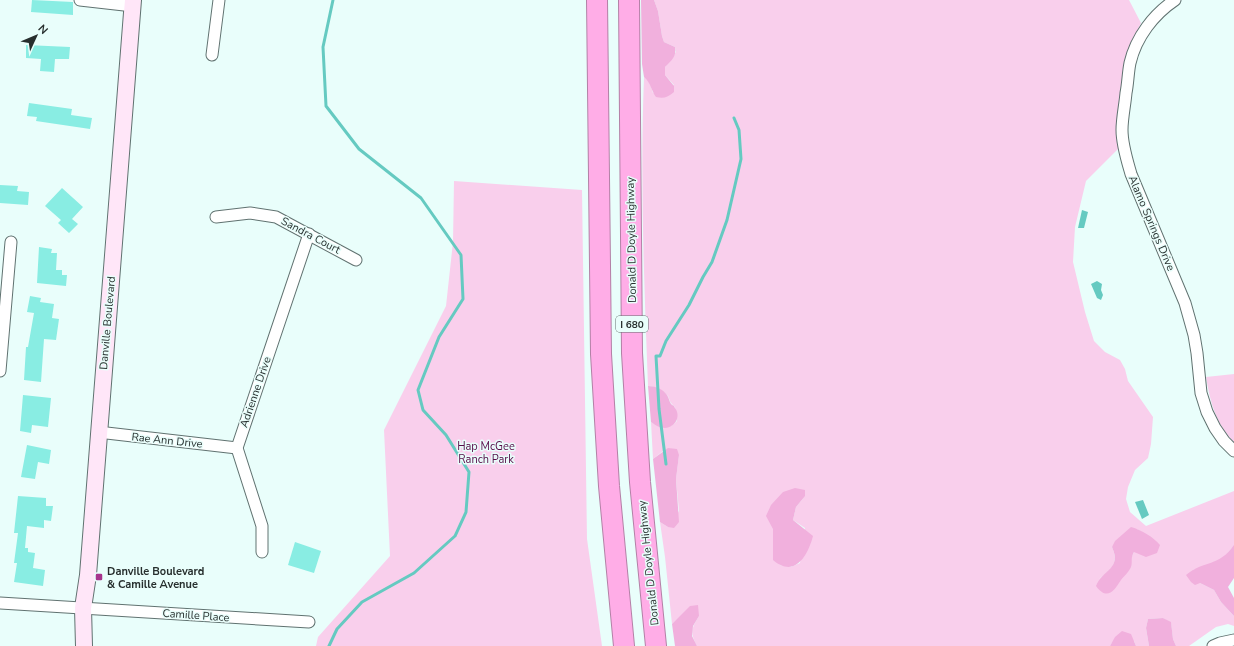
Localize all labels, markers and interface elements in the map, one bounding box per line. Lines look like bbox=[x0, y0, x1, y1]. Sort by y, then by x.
north arrow bbox=[16, 16, 56, 56]
text: N bbox=[35, 21, 51, 38]
street label: Alamo Springs Drive bbox=[1125, 173, 1178, 273]
street label: Donald D Doyle Highway bbox=[623, 177, 640, 303]
street label: Sandra Court bbox=[278, 214, 343, 257]
street label: Danville Boulevard bbox=[96, 276, 119, 370]
road number: I 680 bbox=[616, 316, 648, 332]
street label: Adrienne Drive bbox=[236, 355, 275, 430]
street label: Rae Ann Drive bbox=[131, 429, 203, 452]
park label: Hap McGee Ranch Park bbox=[457, 439, 515, 467]
street label: Donald D Doyle Highway bbox=[634, 499, 663, 626]
place label: Danville Boulevard & Camille Avenue bbox=[107, 564, 204, 592]
marker: Danville Boulevard & Camille Avenue bbox=[94, 572, 104, 582]
street label: Camille Place bbox=[162, 606, 230, 625]

